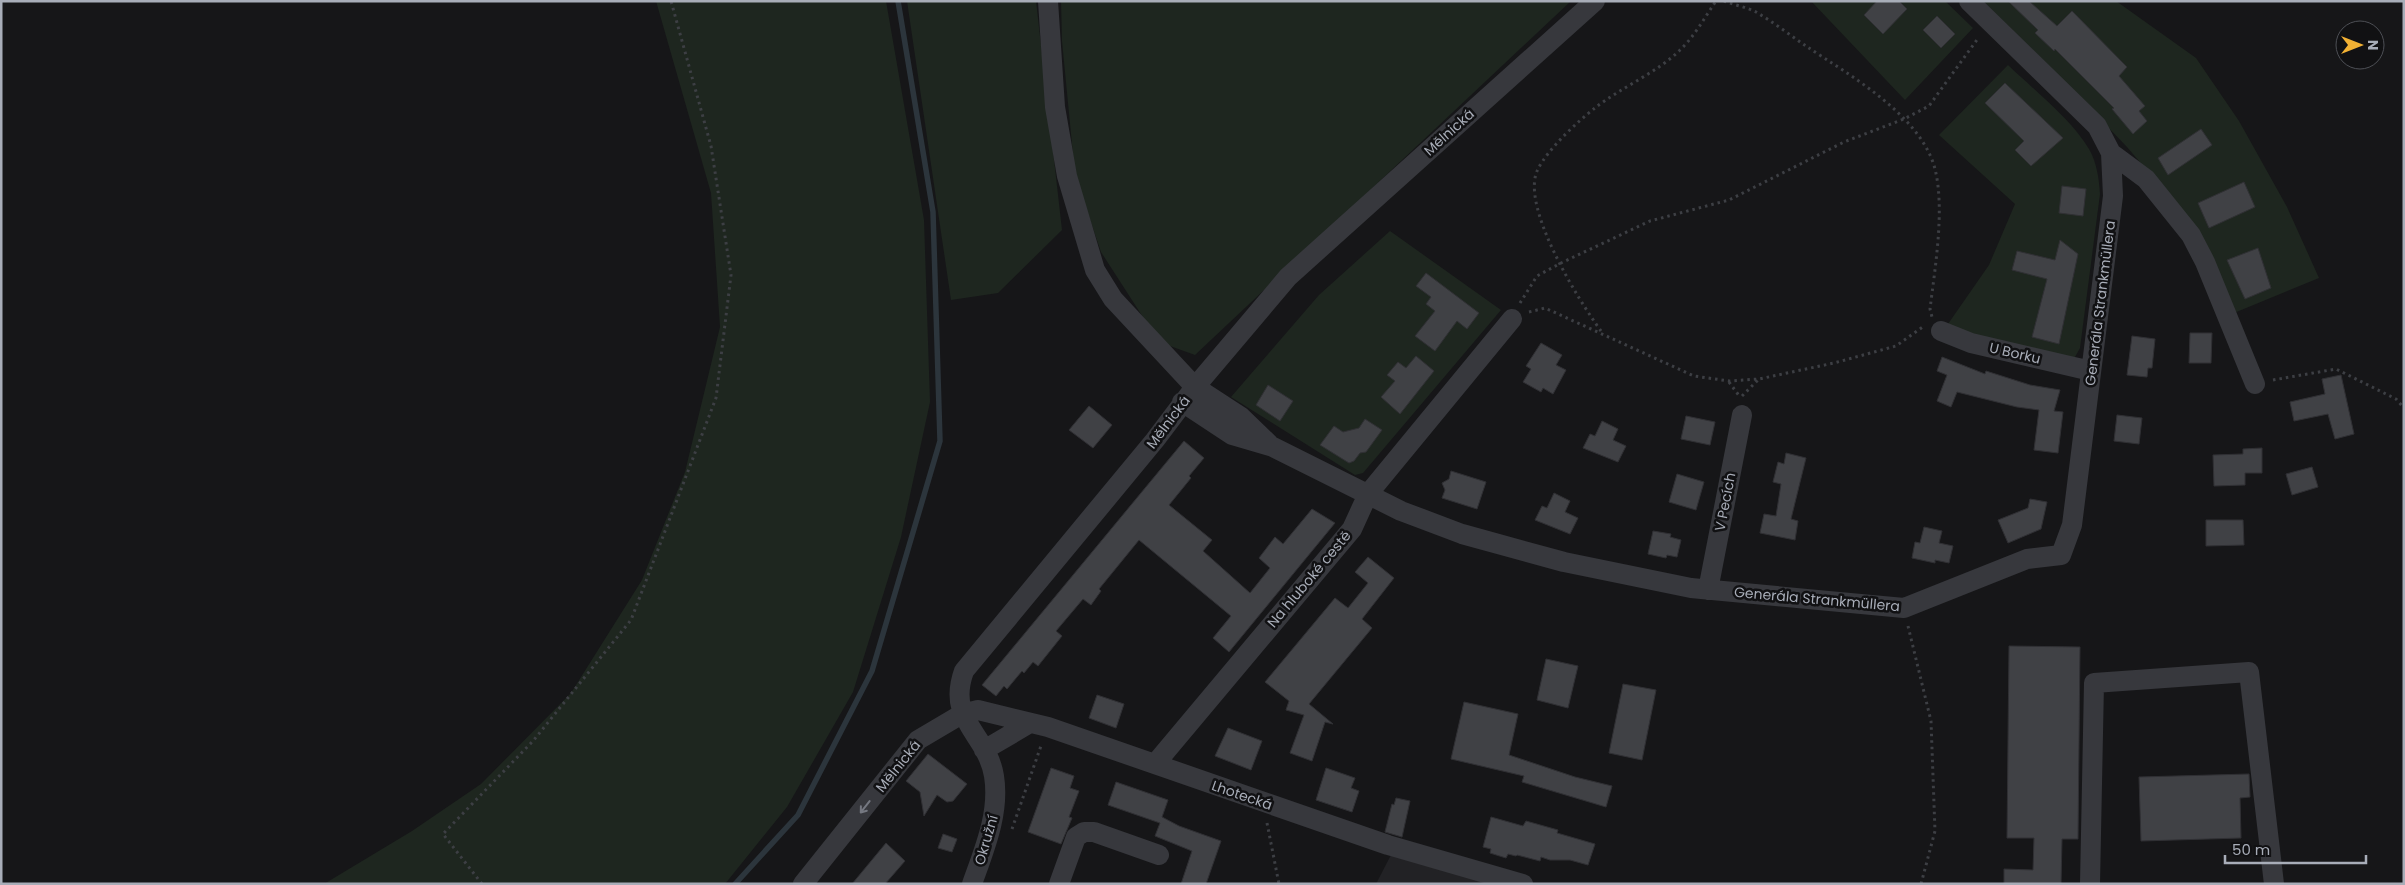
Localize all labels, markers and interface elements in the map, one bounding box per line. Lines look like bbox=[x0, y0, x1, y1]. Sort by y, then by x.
north arrow bbox=[2335, 20, 2385, 70]
text: N bbox=[2363, 40, 2383, 50]
street label: Mělnická bbox=[1419, 104, 1479, 160]
street label: Generála Strankmüllera bbox=[2080, 219, 2120, 387]
street label: U Borku bbox=[1987, 337, 2043, 369]
street label: Mělnická bbox=[1141, 391, 1195, 453]
street label: V Pecích bbox=[1710, 471, 1740, 533]
street label: Na hluboké cestě bbox=[1263, 526, 1356, 632]
street label: Generála Strankmüllera bbox=[1733, 582, 1901, 616]
street label: Mělnická bbox=[871, 736, 925, 796]
street label: Lhotecká bbox=[1209, 775, 1275, 815]
one-way arrow bbox=[860, 800, 871, 813]
street label: Okružní bbox=[969, 812, 1003, 867]
scale bar bbox=[2225, 832, 2366, 864]
text: 50 m bbox=[2232, 839, 2270, 860]

